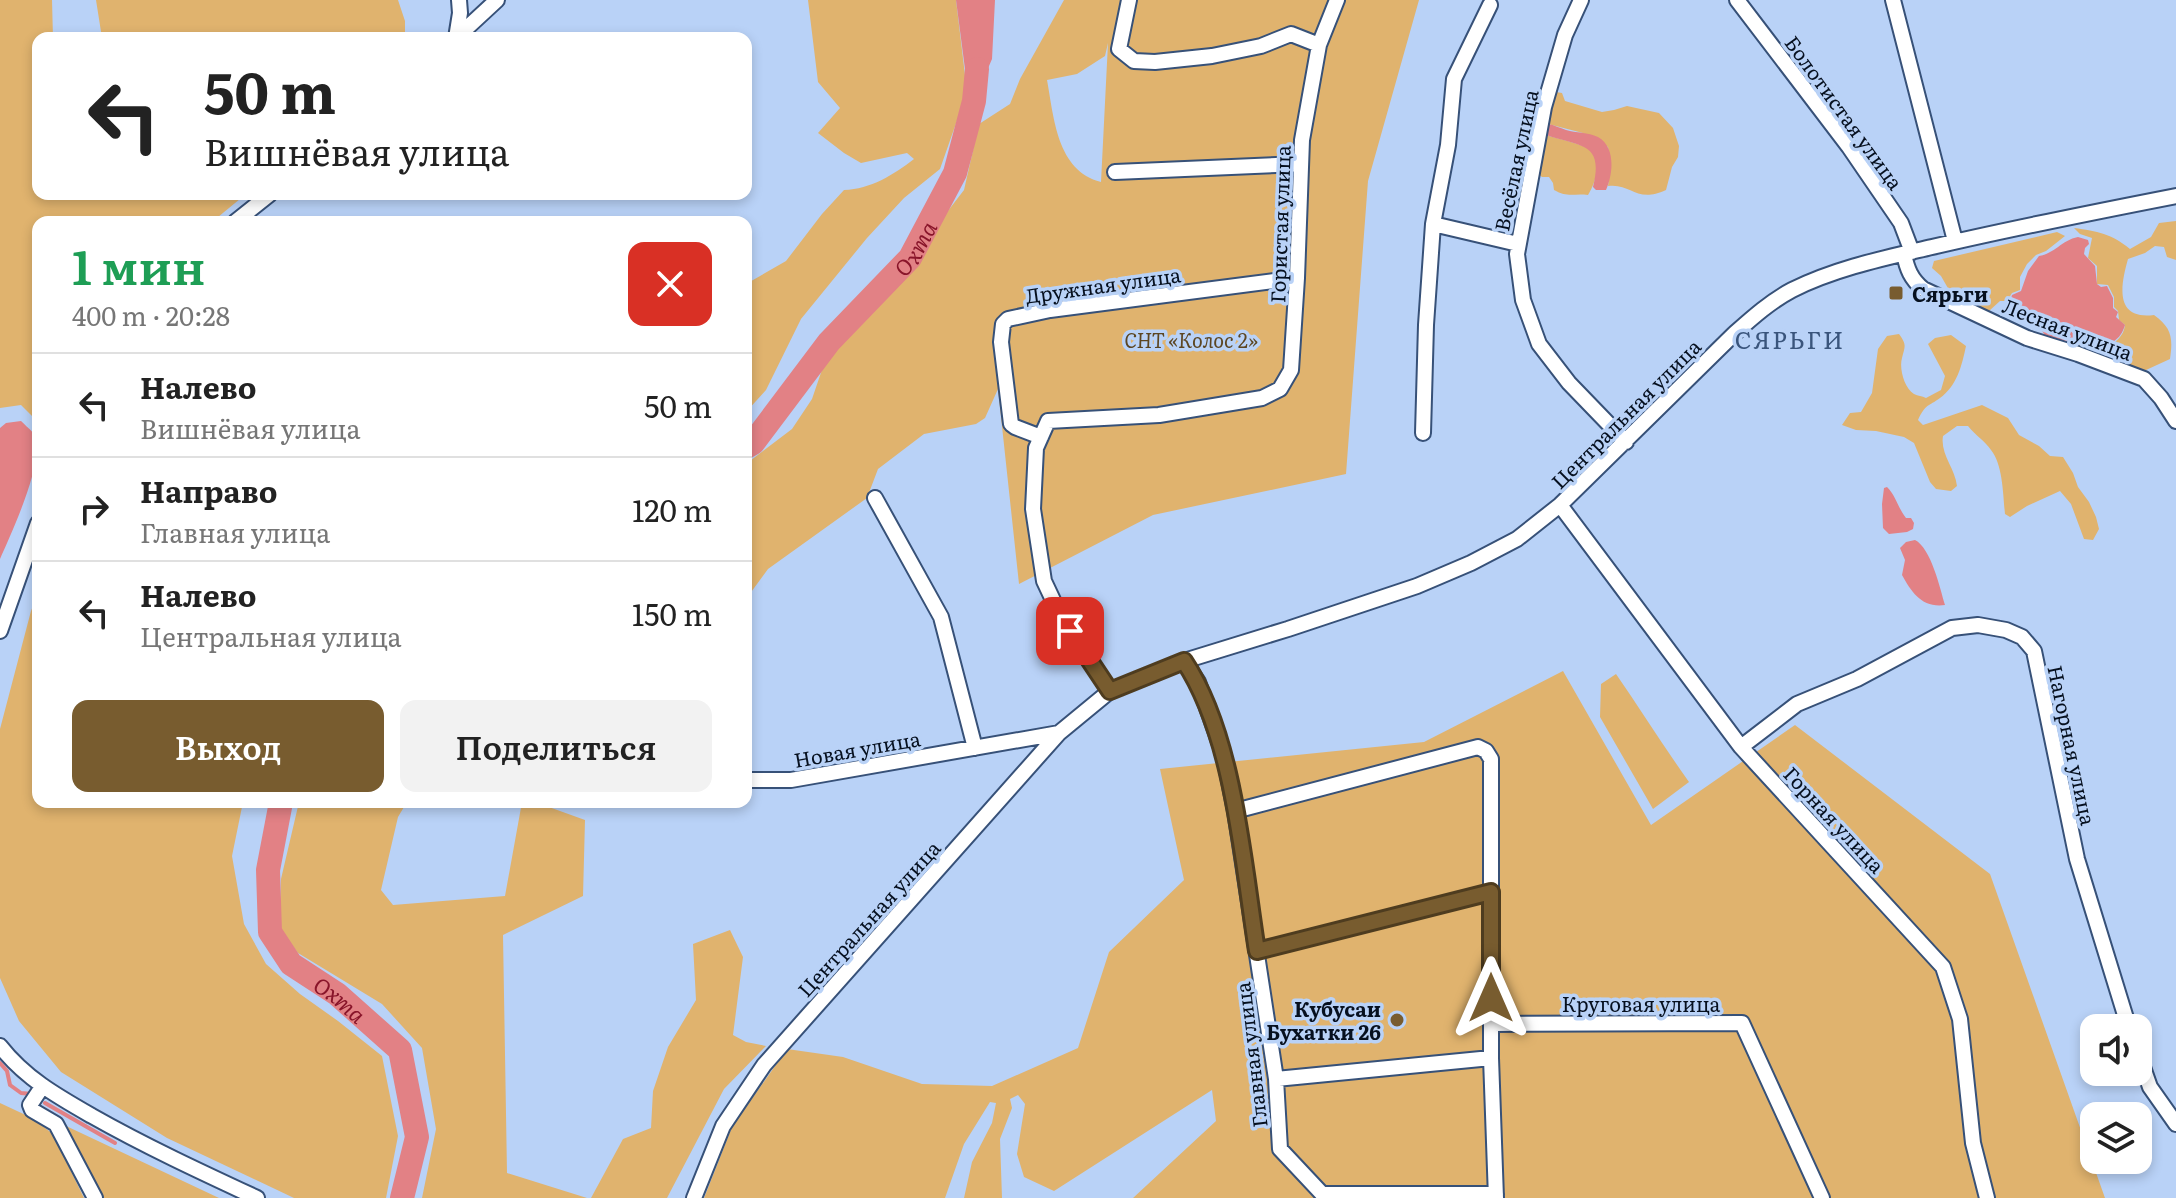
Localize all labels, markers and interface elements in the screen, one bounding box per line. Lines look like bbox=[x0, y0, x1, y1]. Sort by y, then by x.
street label: Болотистая улица bbox=[1779, 29, 1911, 195]
text: 50 m bbox=[204, 48, 336, 131]
icon: left bbox=[72, 64, 176, 168]
street label: Весёлая улица bbox=[1485, 86, 1545, 234]
text: Вишнёвая улица bbox=[204, 124, 509, 177]
street label: Гористая улица bbox=[1261, 144, 1297, 303]
water label: Охта bbox=[885, 214, 944, 283]
text: 1 мин bbox=[72, 229, 205, 300]
button: close bbox=[628, 242, 712, 326]
street label: Дружная улица bbox=[1023, 258, 1183, 310]
place label: Сярьги bbox=[1912, 278, 1988, 308]
marker: Сярьги bbox=[1887, 284, 1905, 302]
street label: Лесная улица bbox=[1999, 289, 2138, 367]
text: 400 m · 20:28 bbox=[72, 295, 230, 334]
district label: СЯРЬГИ bbox=[1735, 321, 1845, 356]
park label: СНТ «Колос 2» bbox=[1124, 324, 1258, 354]
street label: Центральная улица bbox=[1543, 331, 1707, 495]
text: Налево bbox=[140, 364, 256, 408]
icon: left bbox=[72, 383, 116, 427]
text: 50 m bbox=[644, 383, 712, 427]
text: Вишнёвая улица bbox=[140, 408, 361, 447]
text: Направо bbox=[140, 468, 278, 512]
icon: right bbox=[72, 487, 116, 531]
text: 120 m bbox=[632, 487, 712, 531]
text: Главная улица bbox=[140, 512, 330, 551]
text: Налево bbox=[140, 572, 256, 616]
icon: left bbox=[72, 591, 116, 635]
text: 150 m bbox=[632, 591, 712, 635]
pin bbox=[1036, 597, 1104, 665]
icon: arrive bbox=[1048, 609, 1092, 653]
text: Центральная улица bbox=[140, 616, 402, 655]
street label: Нагорная улица bbox=[2041, 662, 2105, 828]
button: Выход bbox=[72, 700, 384, 792]
button: Поделиться bbox=[400, 700, 712, 792]
street label: Новая улица bbox=[791, 722, 923, 774]
street label: Горная улица bbox=[1778, 759, 1893, 879]
street label: Центральная улица bbox=[790, 833, 947, 1003]
position arrow bbox=[1449, 956, 1533, 1040]
water label: Охта bbox=[308, 967, 375, 1030]
street label: Главная улица bbox=[1226, 980, 1274, 1129]
street label: Круговая улица bbox=[1562, 988, 1721, 1018]
place label: Кубусаи Бухатки 26 bbox=[1266, 993, 1381, 1046]
marker: Кубусаи Бухатки 26 bbox=[1388, 1011, 1406, 1029]
map controls bbox=[2080, 1014, 2152, 1174]
button: sound bbox=[2080, 1014, 2152, 1086]
button: layers bbox=[2080, 1102, 2152, 1174]

